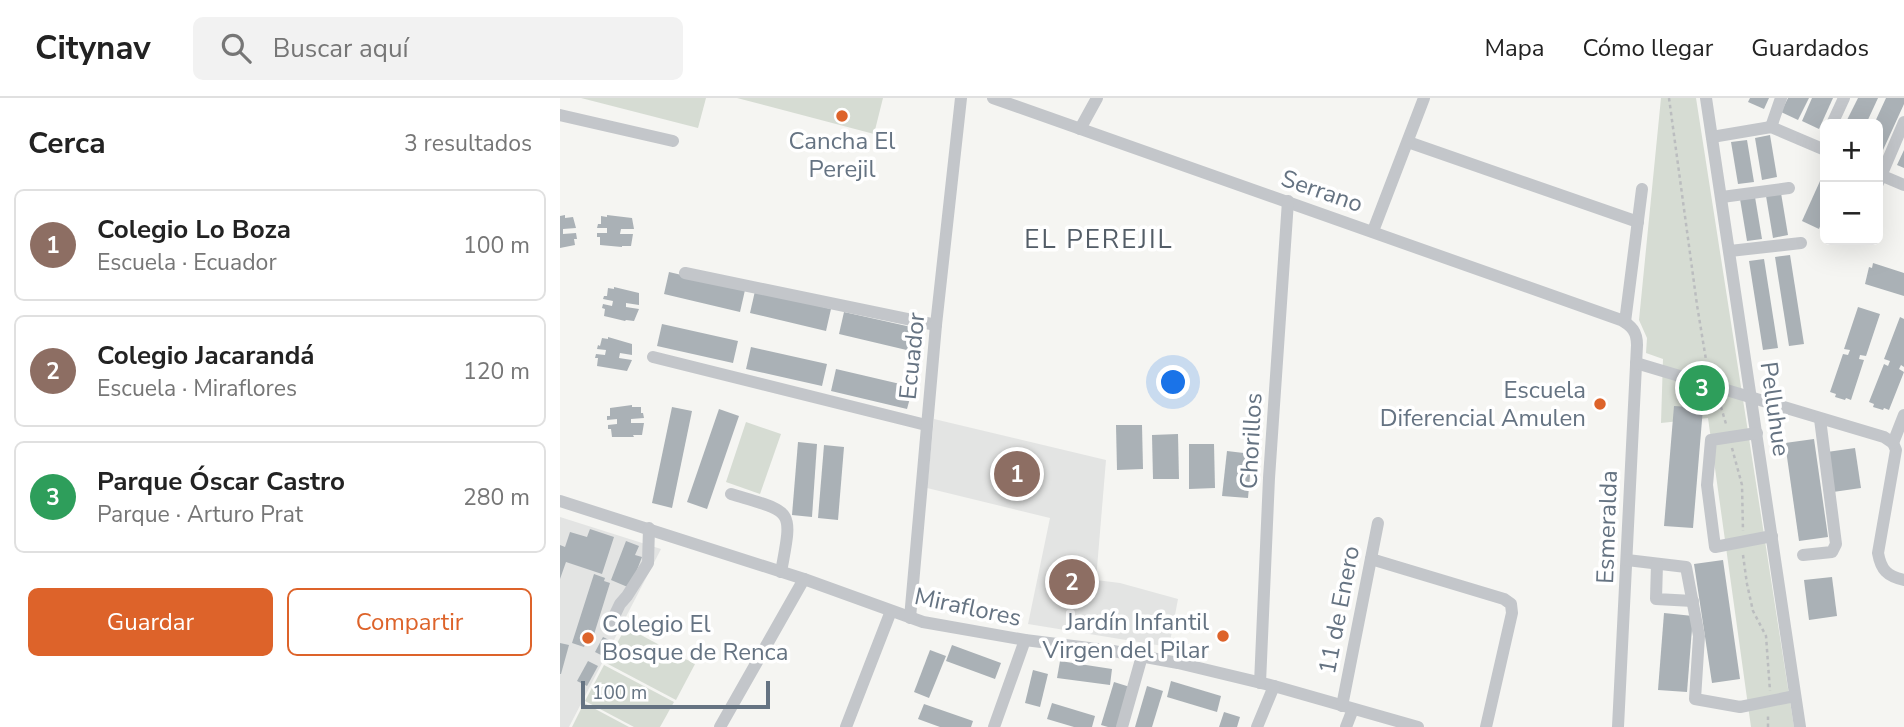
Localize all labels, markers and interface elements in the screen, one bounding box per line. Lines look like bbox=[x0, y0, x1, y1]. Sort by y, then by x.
search box bbox=[193, 17, 683, 80]
text: Citynav bbox=[35, 26, 151, 71]
icon: search bbox=[217, 29, 255, 67]
text: Buscar aquí bbox=[273, 31, 409, 66]
text: Mapa bbox=[1484, 32, 1544, 64]
text: Cómo llegar bbox=[1582, 32, 1713, 64]
text: Guardados bbox=[1751, 32, 1869, 64]
marker: Cancha El Perejil bbox=[834, 108, 850, 124]
map controls bbox=[1820, 119, 1883, 245]
button: + bbox=[1820, 119, 1883, 182]
text: Cerca bbox=[28, 123, 106, 164]
place label: Cancha El Perejil bbox=[789, 125, 895, 185]
text: 3 resultados bbox=[404, 128, 532, 159]
street label: Serrano bbox=[1277, 162, 1367, 220]
button: − bbox=[1820, 182, 1883, 245]
text: Colegio Lo Boza bbox=[97, 212, 291, 247]
district label: EL PEREJIL bbox=[1024, 222, 1174, 257]
text: 1 bbox=[46, 230, 60, 261]
text: 100 m bbox=[463, 230, 530, 261]
text: Escuela · Ecuador bbox=[97, 247, 277, 278]
street label: Ecuador bbox=[892, 311, 933, 401]
text: Colegio Jacarandá bbox=[97, 338, 315, 373]
text: 2 bbox=[46, 356, 60, 387]
text: 120 m bbox=[463, 356, 530, 387]
street label: Pelluhue bbox=[1753, 360, 1797, 458]
pin: 3 bbox=[1679, 362, 1725, 414]
your location bbox=[1156, 365, 1190, 399]
text: Escuela · Miraflores bbox=[97, 373, 297, 404]
place label: Escuela Diferencial Amulen bbox=[1380, 374, 1586, 434]
street label: Chorillos bbox=[1233, 392, 1269, 490]
marker: Escuela Diferencial Amulen bbox=[1592, 396, 1608, 412]
pin: 1 bbox=[994, 448, 1040, 500]
text: Parque Óscar Castro bbox=[97, 464, 345, 499]
street label: Esmeralda bbox=[1589, 470, 1625, 584]
text: 3 bbox=[46, 482, 60, 513]
text: 280 m bbox=[463, 482, 530, 513]
text: Parque · Arturo Prat bbox=[97, 499, 303, 530]
street label: 11 de Enero bbox=[1311, 543, 1367, 677]
pin: 2 bbox=[1049, 556, 1095, 608]
street label: Miraflores bbox=[912, 580, 1024, 634]
button: Guardar bbox=[28, 588, 273, 656]
button: Compartir bbox=[287, 588, 532, 656]
place label: Jardín Infantil Virgen del Pilar bbox=[1042, 606, 1209, 666]
place label: Colegio El Bosque de Renca bbox=[602, 608, 788, 668]
marker: Jardín Infantil Virgen del Pilar bbox=[1215, 628, 1231, 644]
marker: Colegio El Bosque de Renca bbox=[580, 630, 596, 646]
scale bar bbox=[581, 678, 770, 710]
text: 100 m bbox=[592, 680, 647, 706]

